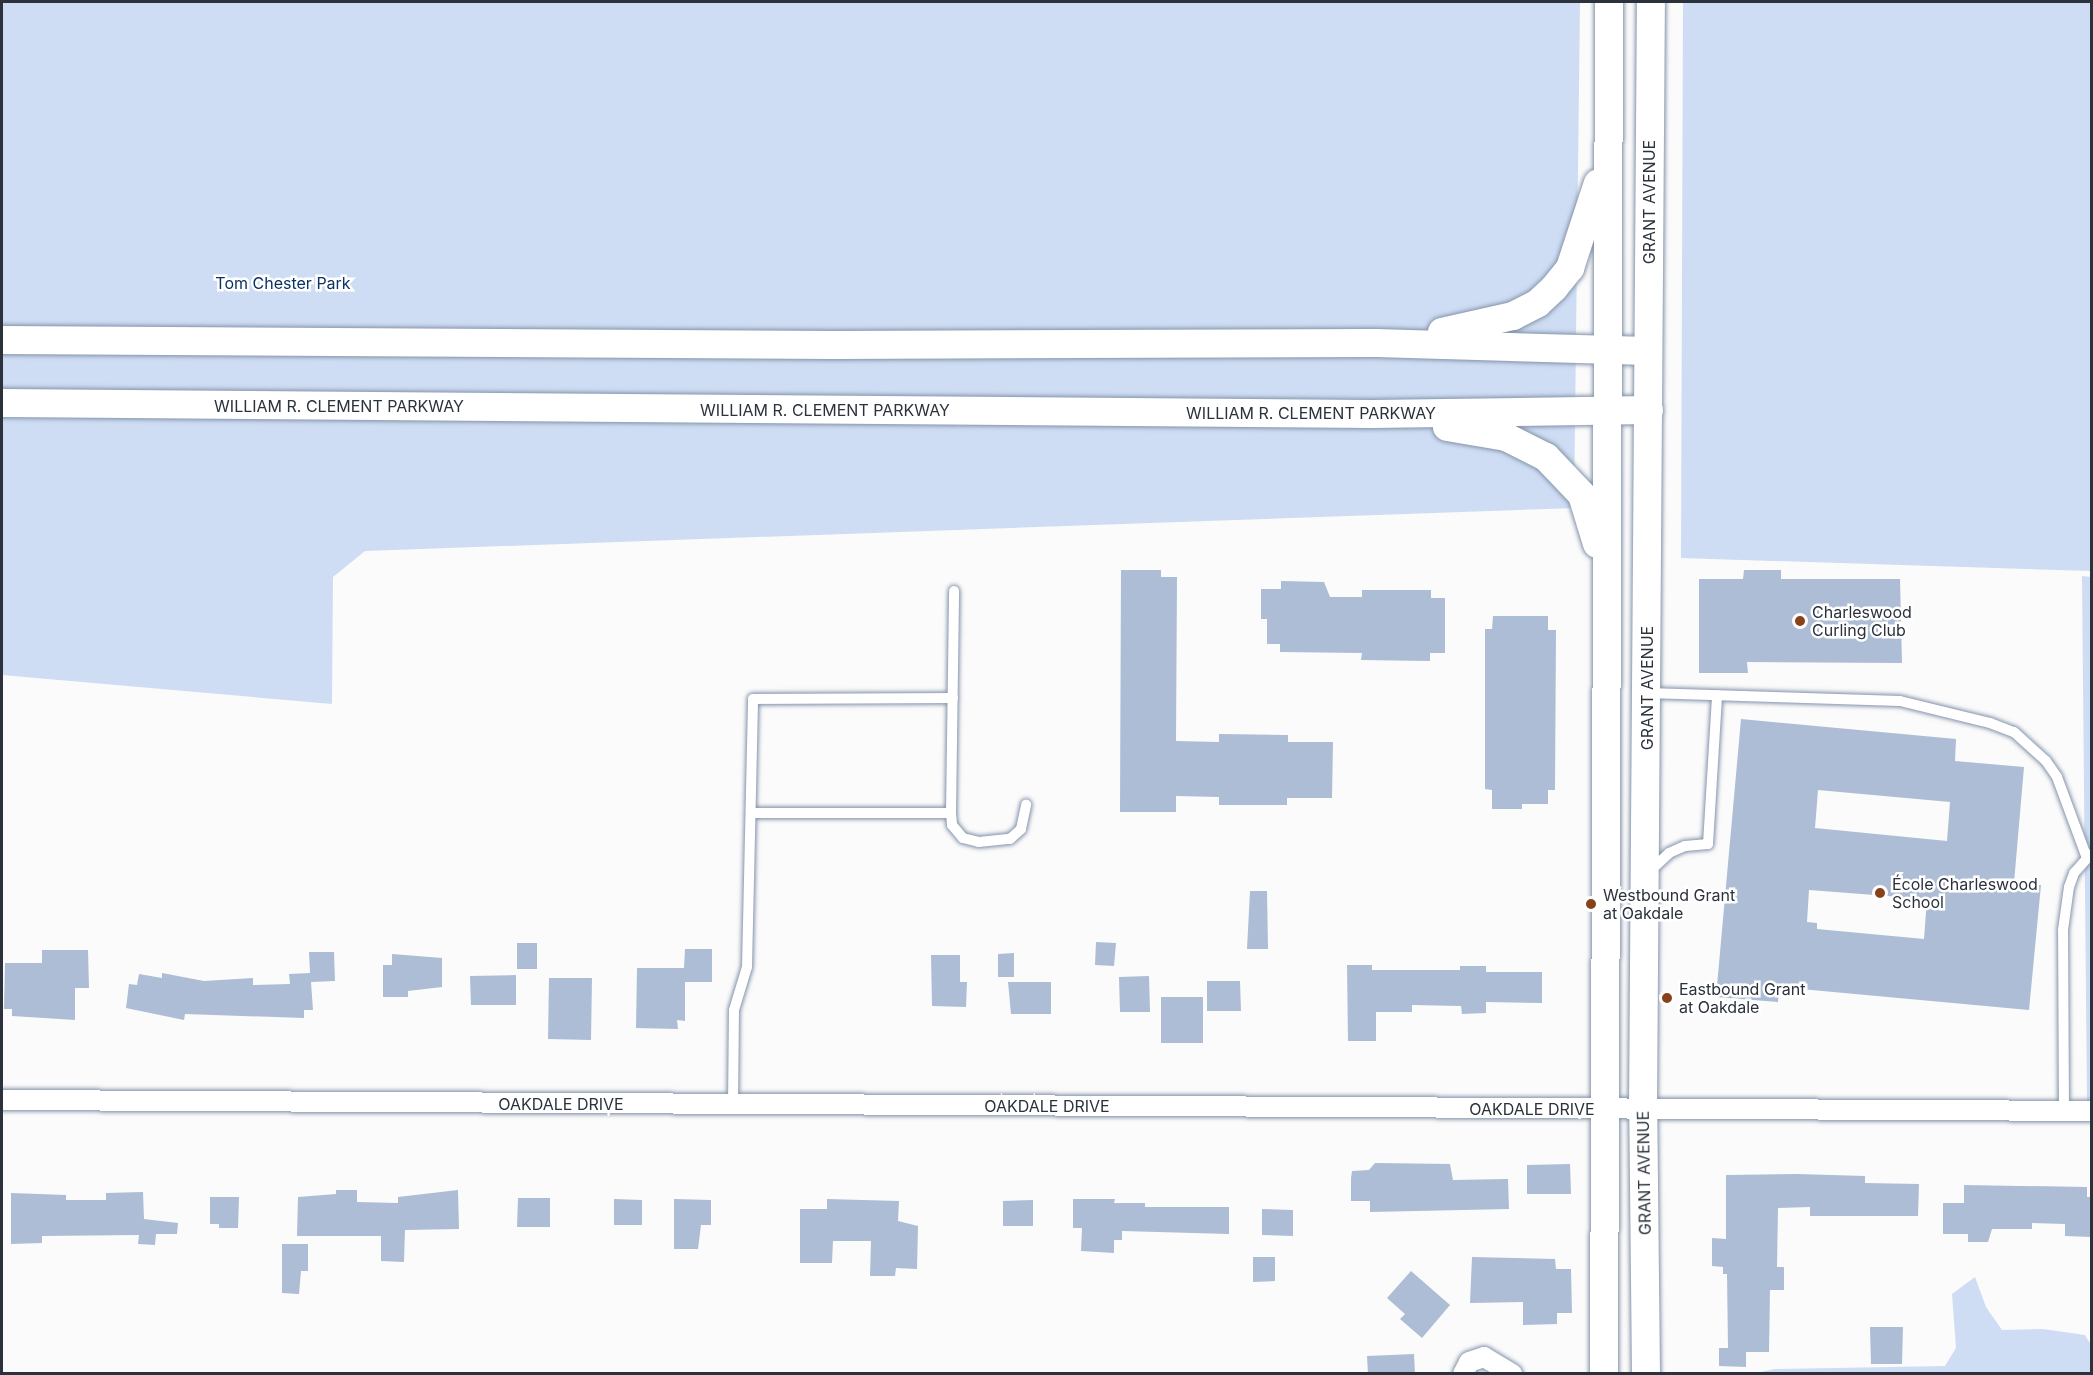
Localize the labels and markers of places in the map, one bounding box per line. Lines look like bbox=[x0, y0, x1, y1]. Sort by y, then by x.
place label: Charleswood Curling Club bbox=[1812, 602, 1912, 640]
marker: Charleswood Curling Club bbox=[1793, 614, 1807, 628]
place label: École Charleswood School bbox=[1892, 874, 2038, 912]
place label: Westbound Grant at Oakdale bbox=[1603, 885, 1735, 923]
marker: École Charleswood School bbox=[1873, 886, 1887, 900]
marker: Westbound Grant at Oakdale bbox=[1584, 897, 1598, 911]
place label: Eastbound Grant at Oakdale bbox=[1679, 979, 1806, 1017]
marker: Eastbound Grant at Oakdale bbox=[1660, 991, 1674, 1005]

